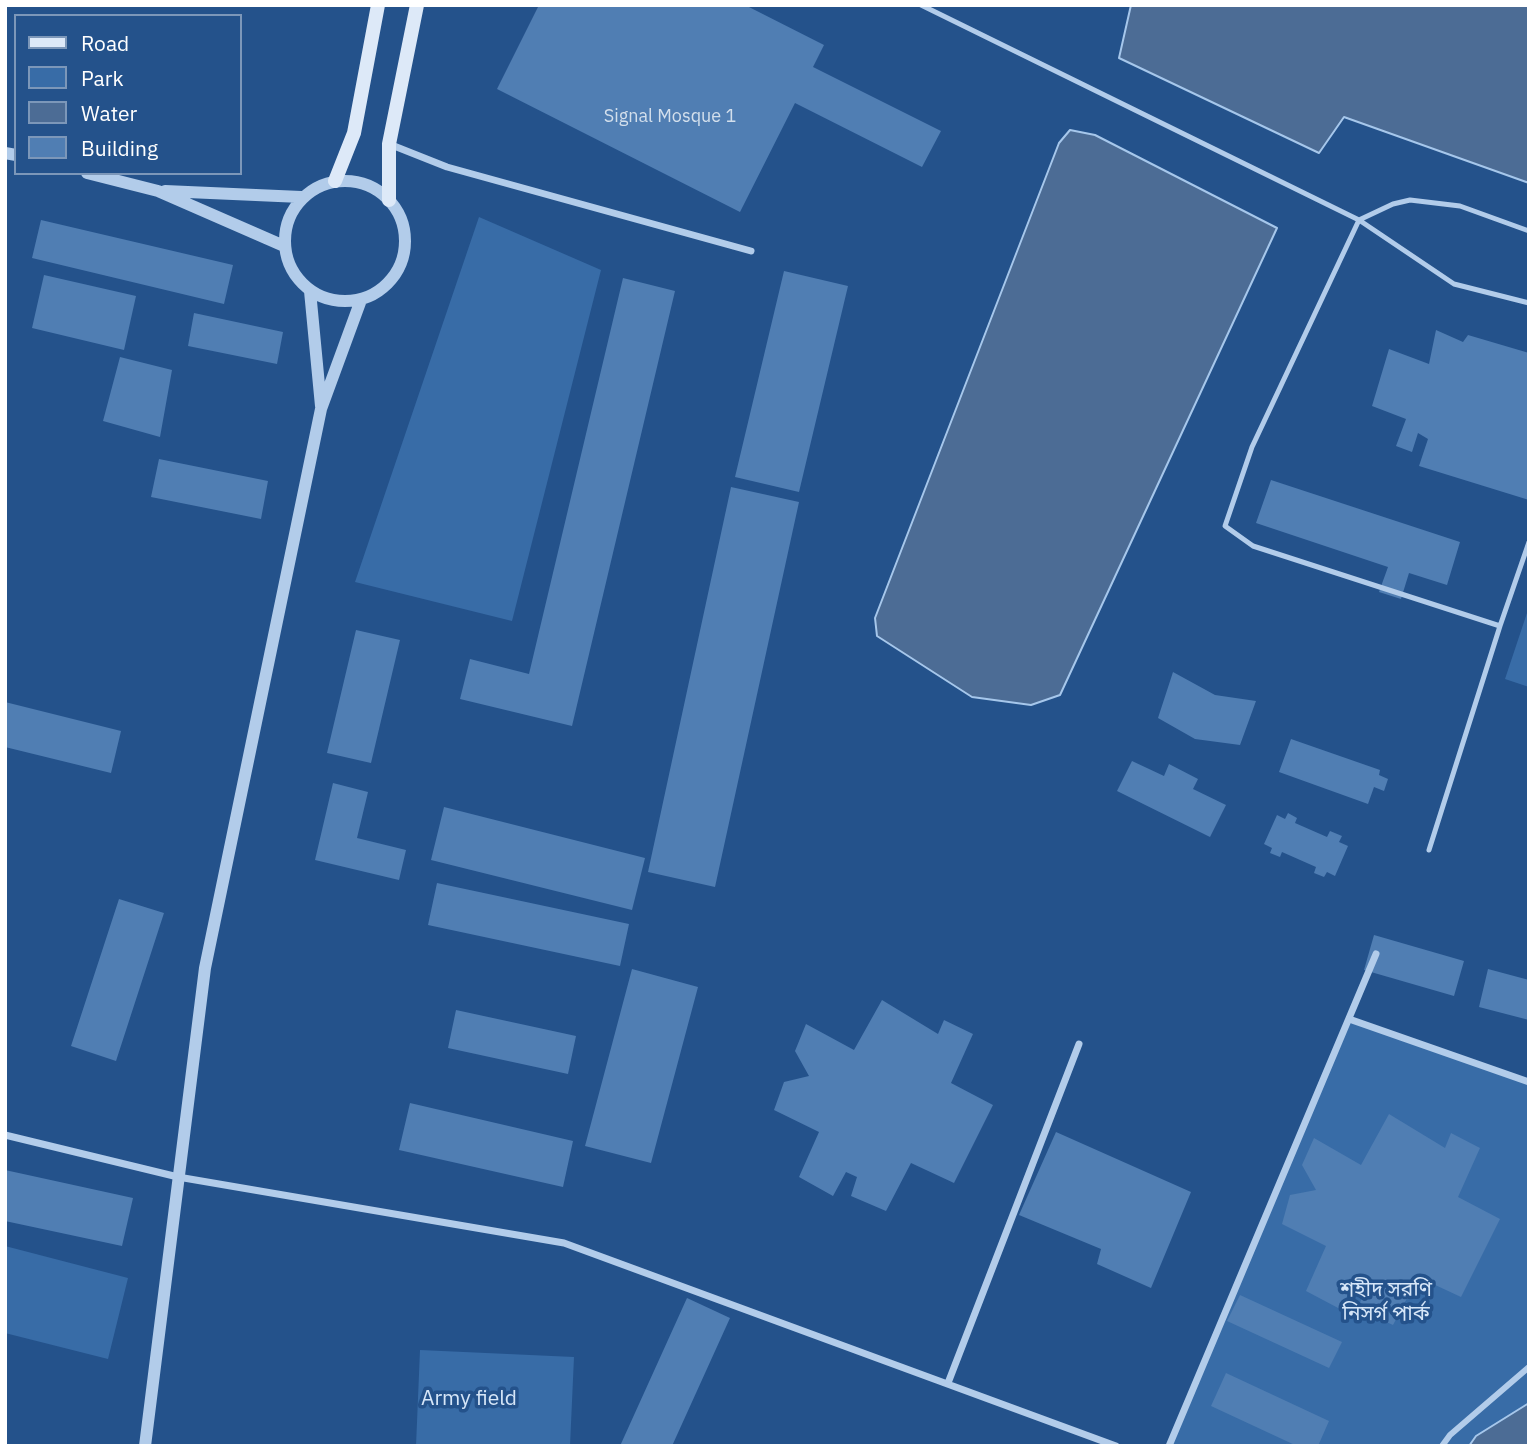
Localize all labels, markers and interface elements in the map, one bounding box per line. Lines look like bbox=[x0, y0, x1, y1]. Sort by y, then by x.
legend bbox=[14, 14, 242, 175]
text: Road bbox=[81, 29, 129, 57]
text: Park bbox=[81, 64, 124, 92]
text: Water bbox=[81, 99, 137, 127]
house number: Signal Mosque 1 bbox=[604, 106, 736, 128]
text: Building bbox=[81, 134, 158, 162]
park label: শহীদ সরণি নিসর্গ পার্ক bbox=[1340, 1277, 1432, 1327]
park label: Army field bbox=[421, 1386, 517, 1412]

